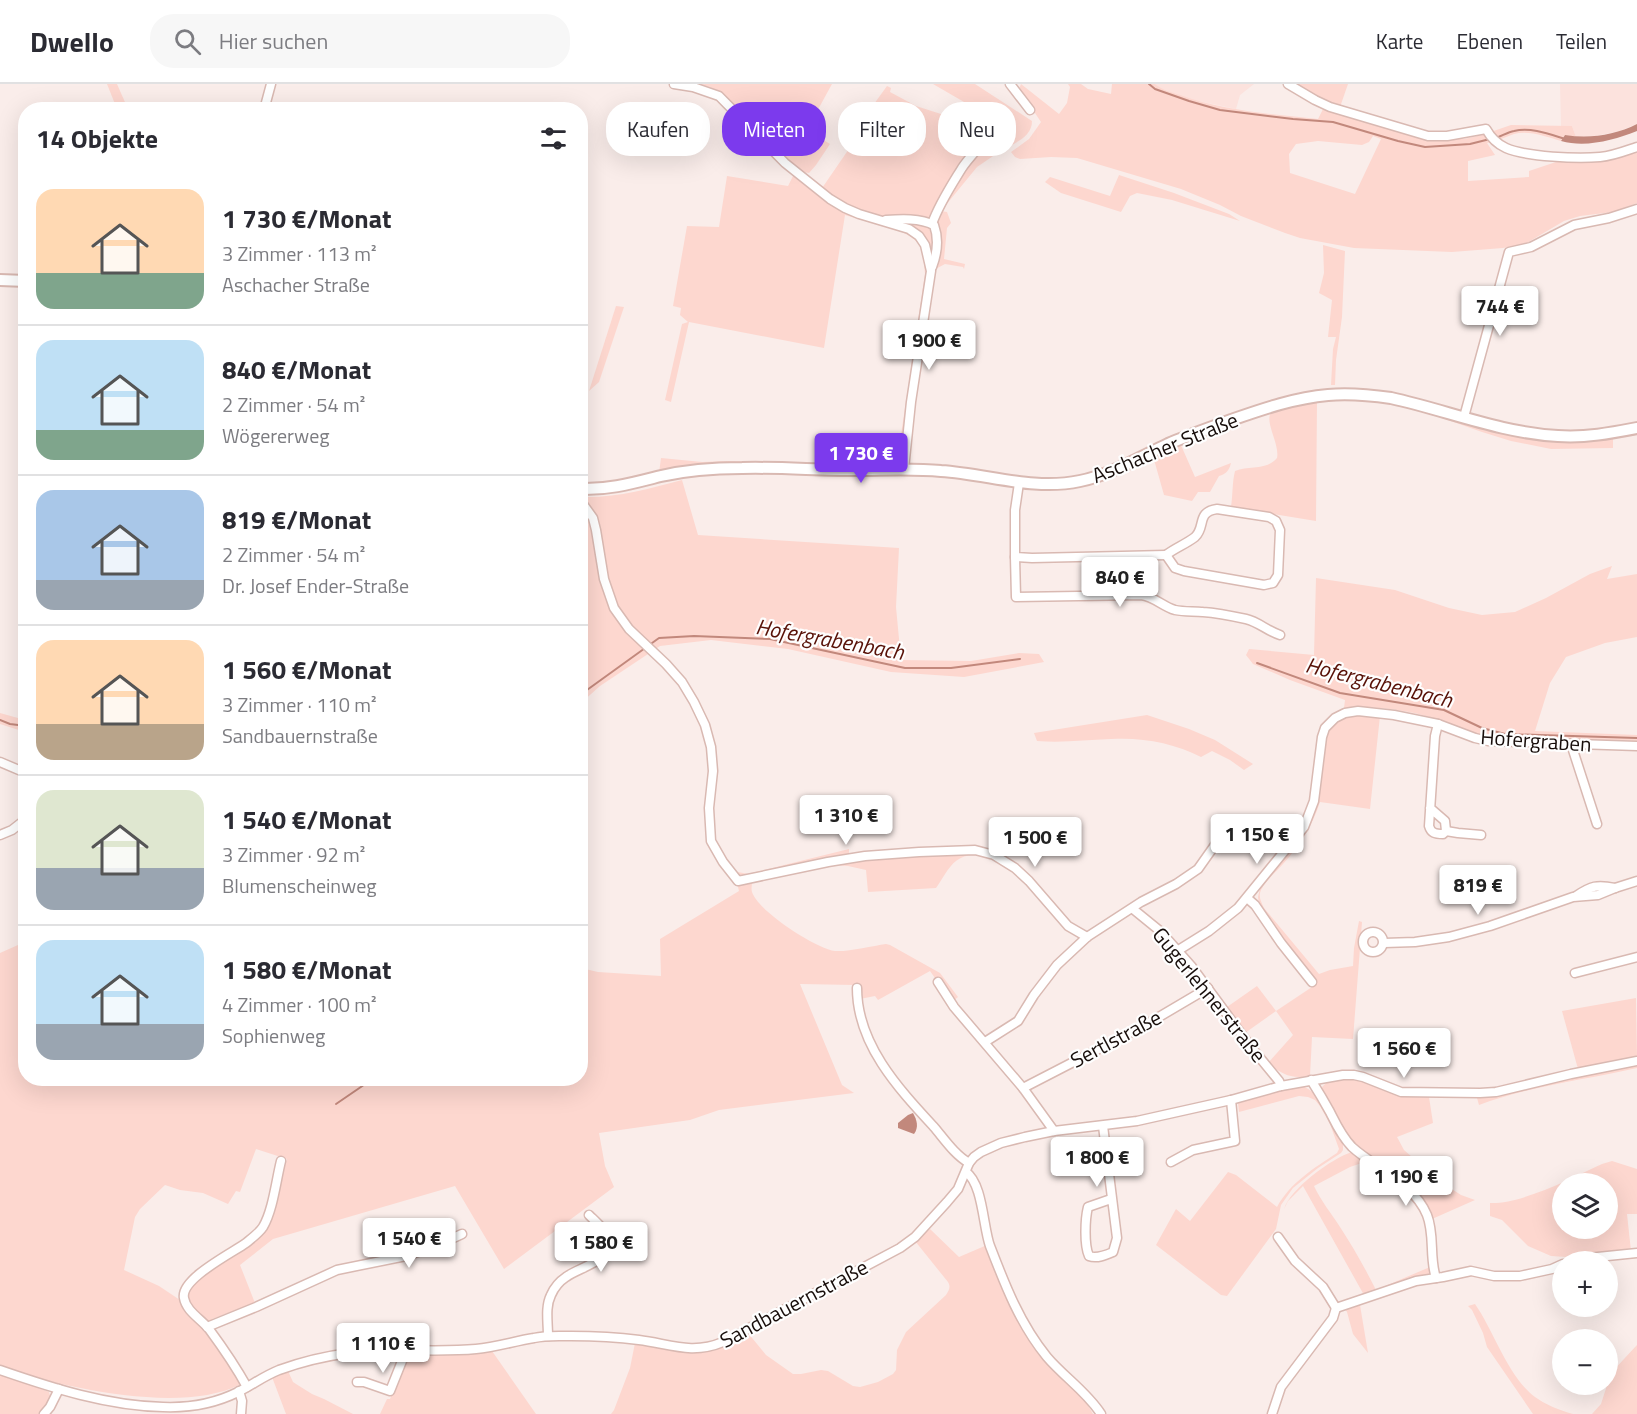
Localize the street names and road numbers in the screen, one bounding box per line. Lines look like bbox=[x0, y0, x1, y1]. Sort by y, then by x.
street label: Aschacher Straße bbox=[1087, 403, 1243, 491]
street label: Hofergraben bbox=[1480, 720, 1593, 760]
street label: Gugerlehnerstraße bbox=[1145, 920, 1275, 1069]
street label: Sertlstraße bbox=[1064, 1001, 1167, 1075]
street label: Sandbauernstraße bbox=[714, 1251, 873, 1356]

